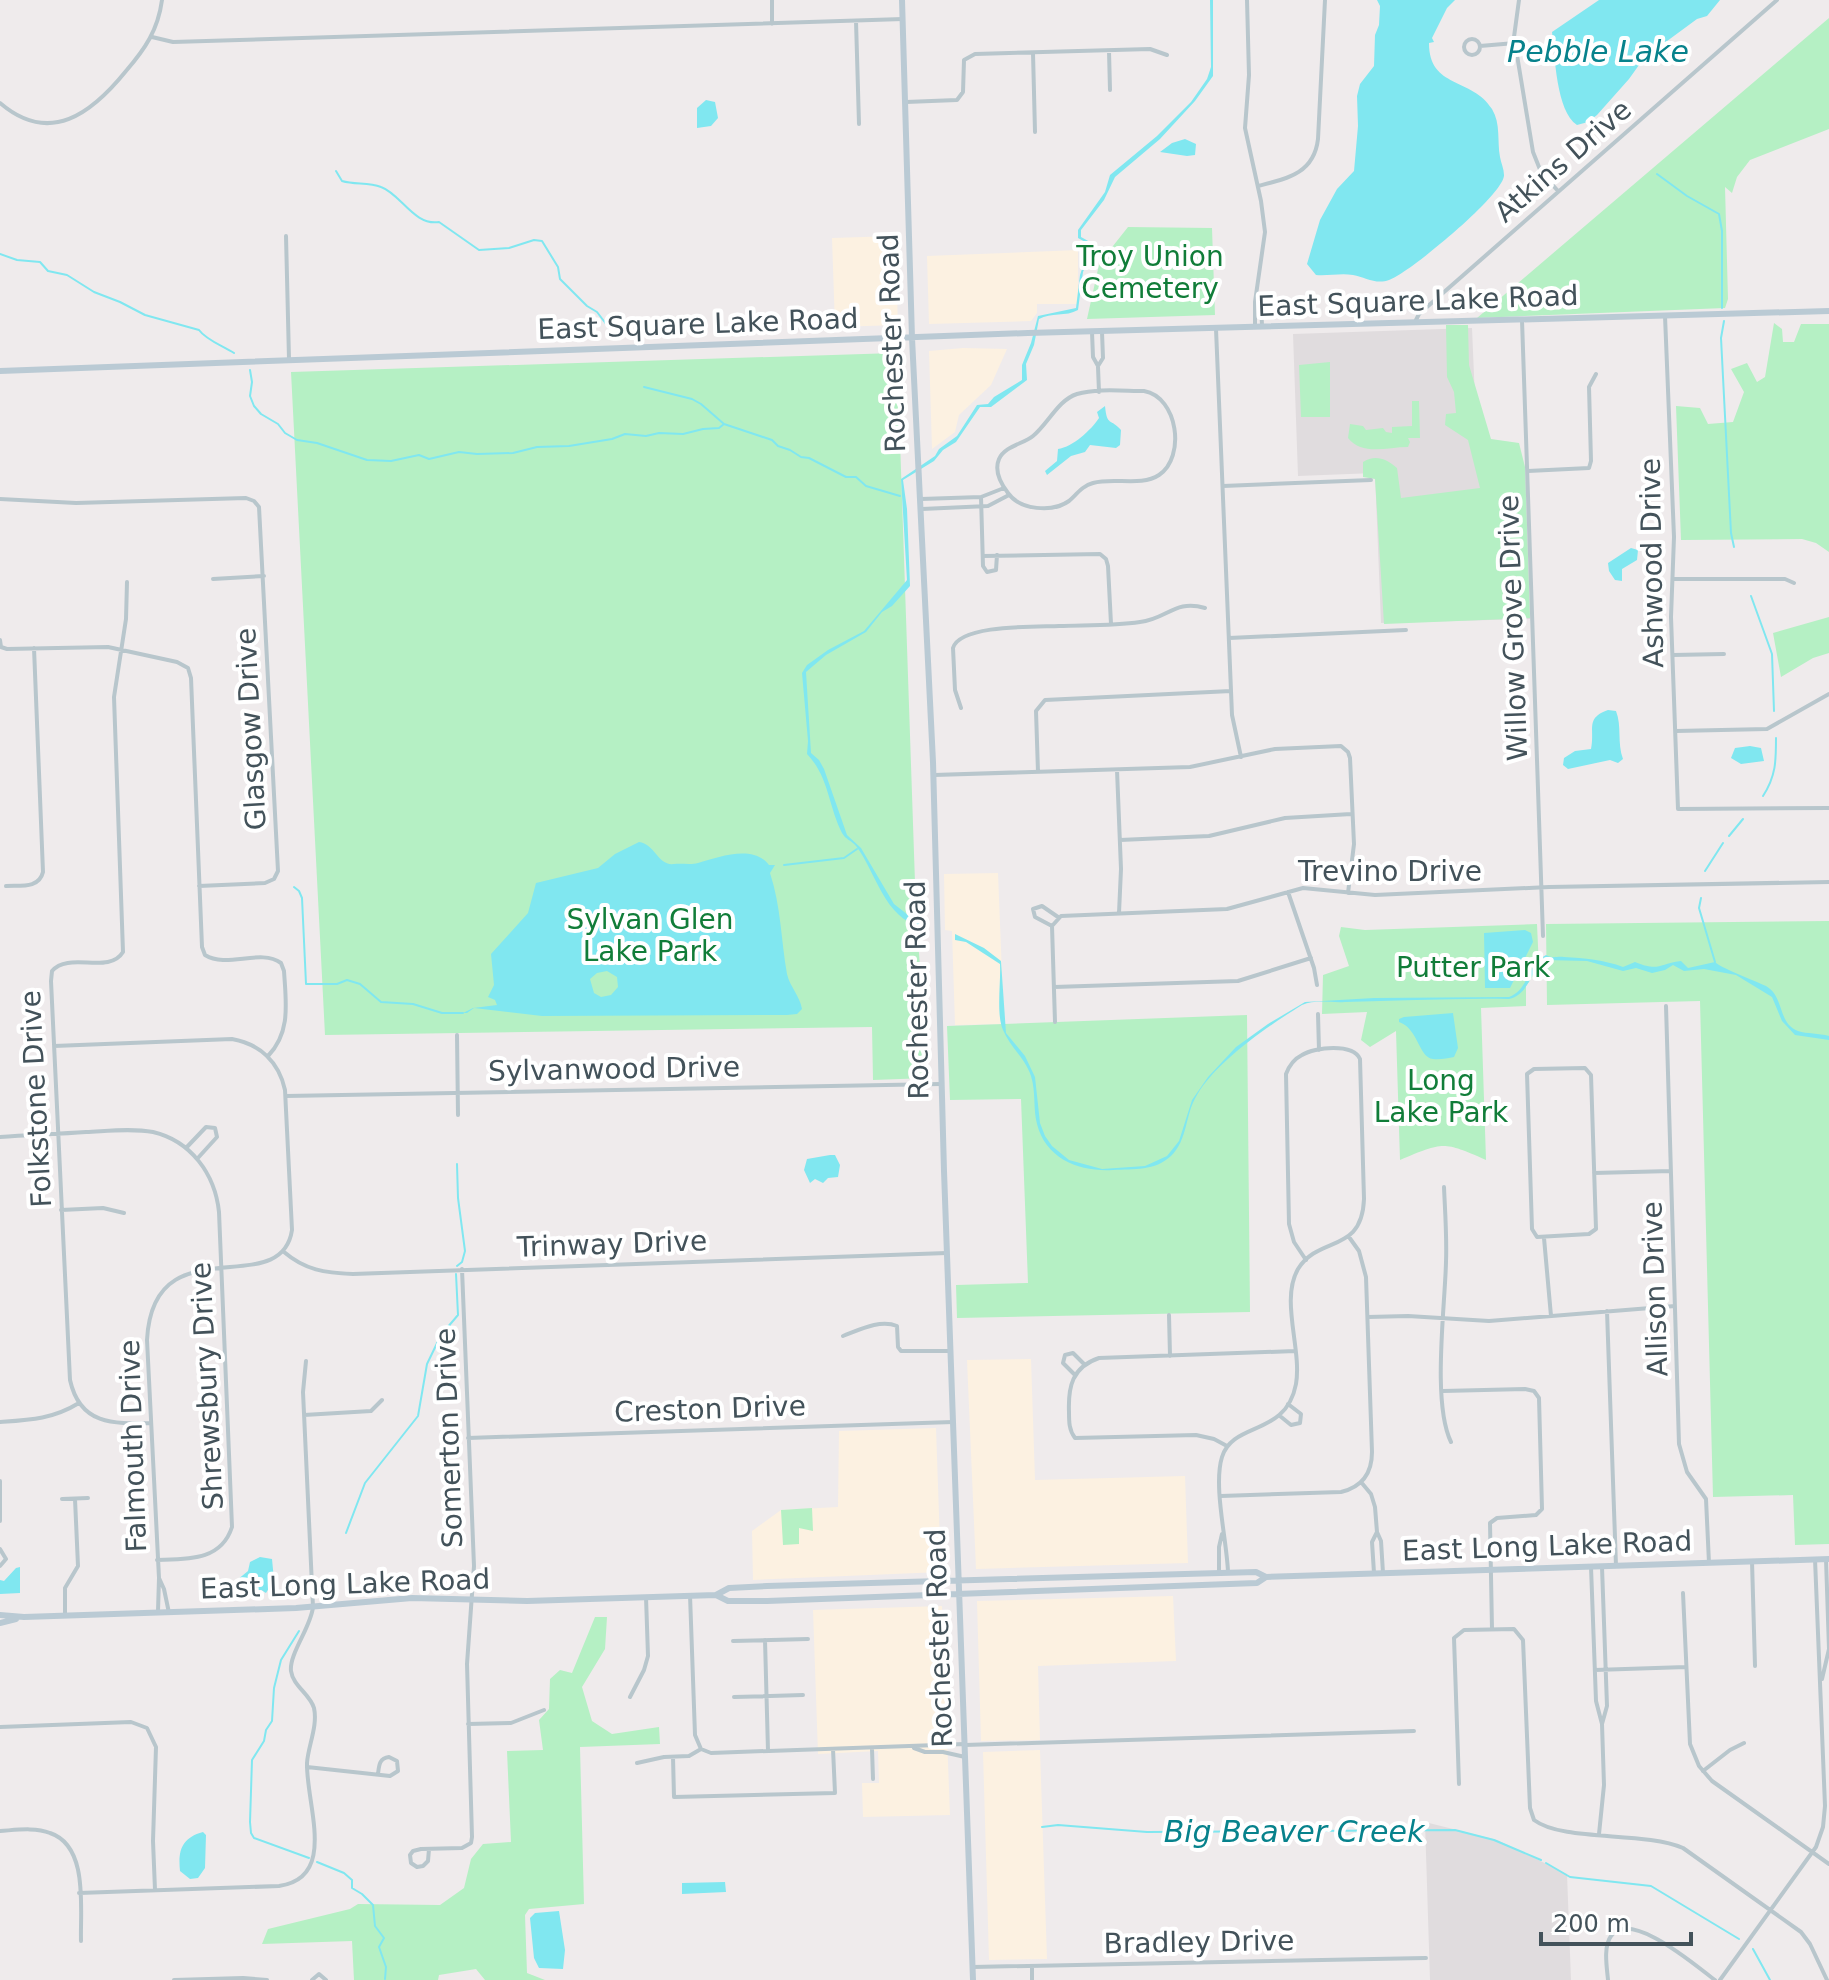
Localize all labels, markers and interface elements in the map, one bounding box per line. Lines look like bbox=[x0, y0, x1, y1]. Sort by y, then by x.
water label: Pebble Lake bbox=[1507, 34, 1689, 69]
street label: Atkins Drive bbox=[1488, 93, 1638, 229]
street label: Rochester Road bbox=[872, 233, 912, 453]
park label: Troy Union Cemetery bbox=[1075, 240, 1224, 305]
street label: East Square Lake Road bbox=[1257, 279, 1579, 323]
street label: East Square Lake Road bbox=[537, 302, 859, 346]
street label: Ashwood Drive bbox=[1634, 458, 1670, 668]
street label: Willow Grove Drive bbox=[1492, 494, 1534, 762]
street label: Glasgow Drive bbox=[229, 627, 273, 831]
street label: Trevino Drive bbox=[1297, 855, 1482, 888]
street label: Rochester Road bbox=[899, 880, 935, 1100]
park label: Sylvan Glen Lake Park bbox=[567, 903, 733, 968]
park label: Putter Park bbox=[1396, 951, 1551, 984]
street label: Folkstone Drive bbox=[14, 990, 58, 1208]
street label: Sylvanwood Drive bbox=[488, 1050, 740, 1088]
park label: Long Lake Park bbox=[1374, 1064, 1509, 1129]
street label: Allison Drive bbox=[1635, 1201, 1675, 1377]
street label: Trinway Drive bbox=[515, 1224, 708, 1264]
street label: Shrewsbury Drive bbox=[184, 1261, 230, 1511]
street label: Somerton Drive bbox=[429, 1327, 469, 1549]
street label: Falmouth Drive bbox=[113, 1339, 153, 1553]
street label: Creston Drive bbox=[614, 1389, 806, 1429]
street label: East Long Lake Road bbox=[1401, 1524, 1693, 1568]
street label: Rochester Road bbox=[919, 1528, 959, 1748]
street label: East Long Lake Road bbox=[199, 1562, 491, 1606]
water label: Big Beaver Creek bbox=[1164, 1814, 1426, 1849]
scale bar bbox=[1541, 1896, 1691, 1946]
text: 200 m bbox=[1553, 1910, 1630, 1938]
street label: Bradley Drive bbox=[1103, 1924, 1295, 1960]

